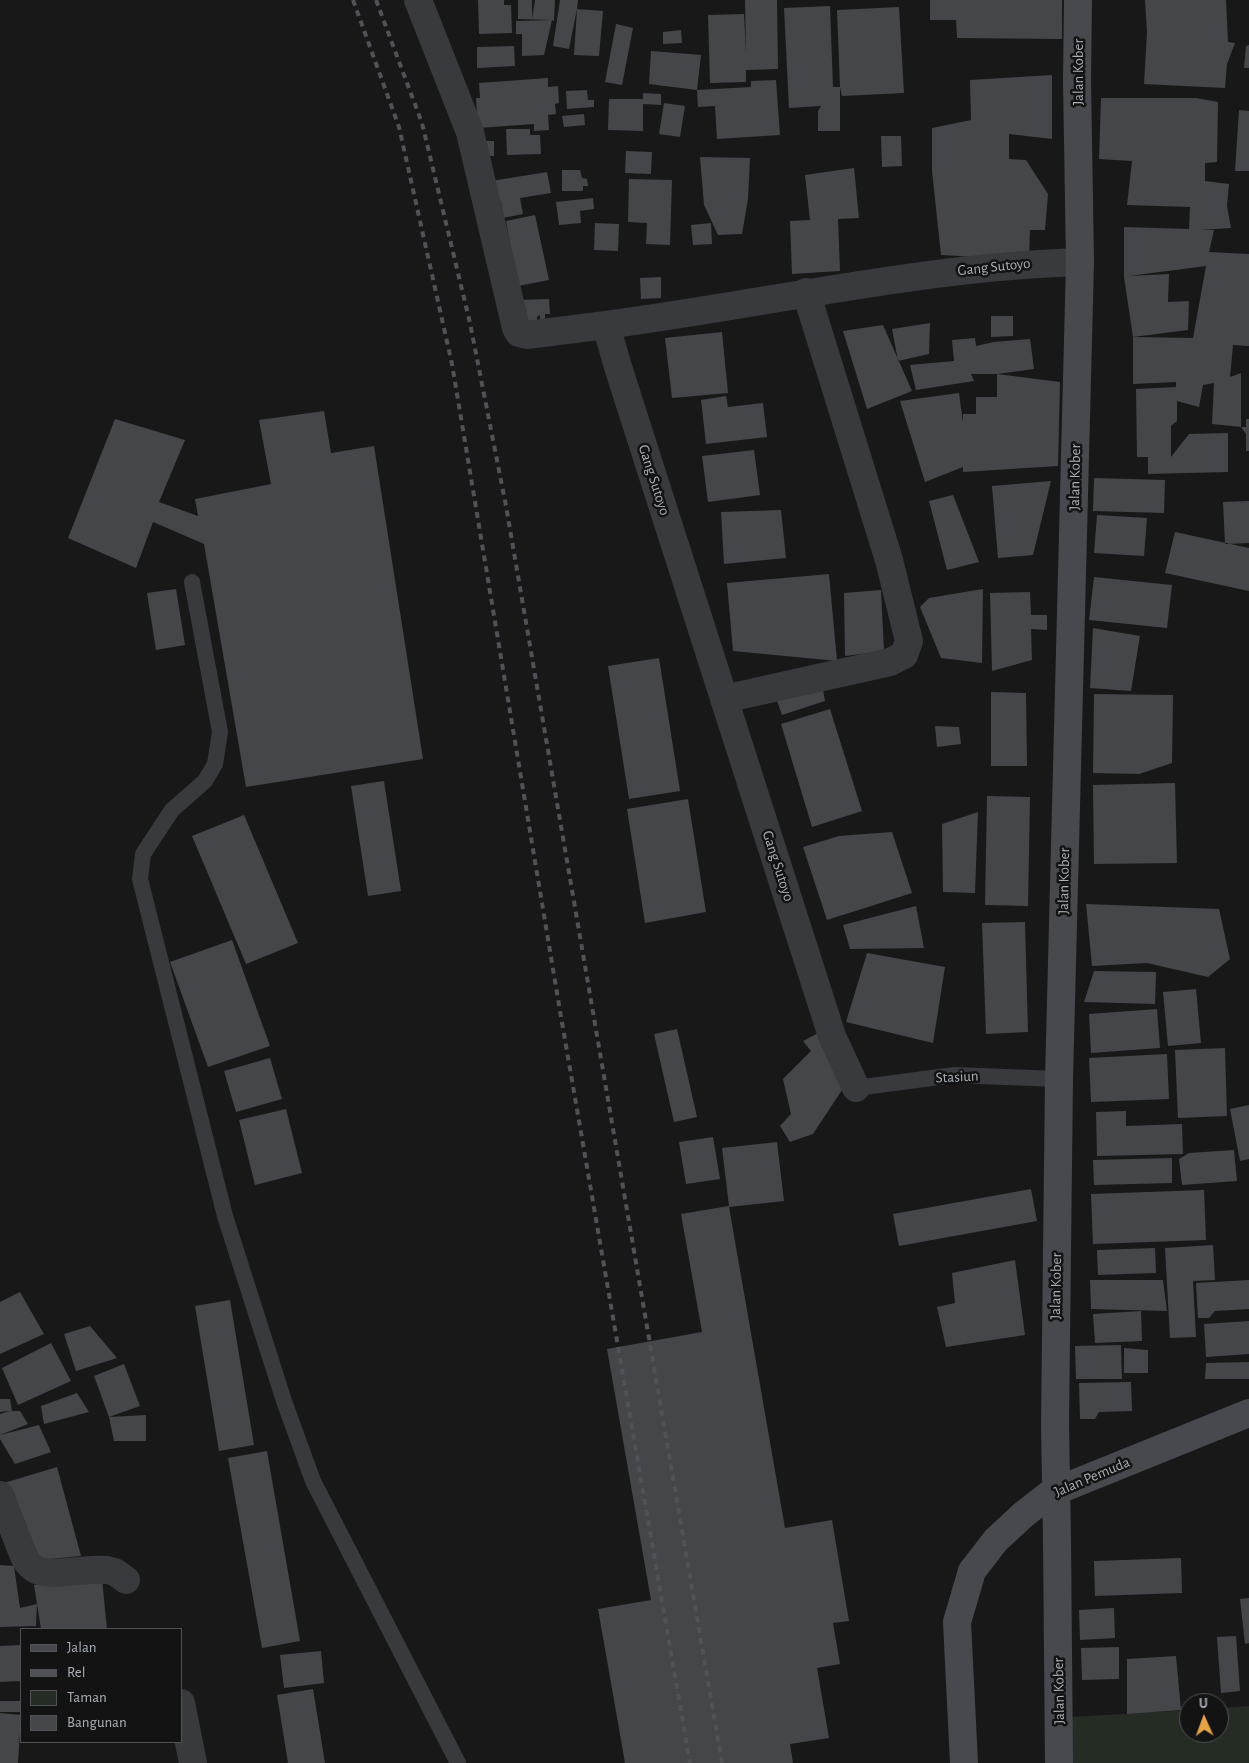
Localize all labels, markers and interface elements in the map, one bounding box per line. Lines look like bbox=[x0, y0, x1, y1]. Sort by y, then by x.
street label: Jalan Kober bbox=[1069, 39, 1087, 105]
street label: Gang Sutoyo bbox=[957, 254, 1031, 280]
street label: Gang Sutoyo bbox=[634, 442, 674, 518]
street label: Jalan Kober bbox=[1065, 444, 1085, 510]
street label: Gang Sutoyo bbox=[758, 828, 798, 904]
street label: Jalan Kober bbox=[1054, 848, 1074, 914]
street label: Stasiun bbox=[935, 1067, 979, 1087]
street label: Jalan Kober bbox=[1046, 1253, 1066, 1319]
street label: Jalan Pemuda bbox=[1051, 1453, 1133, 1501]
legend bbox=[20, 1628, 182, 1743]
text: Jalan bbox=[67, 1640, 97, 1655]
street label: Jalan Kober bbox=[1049, 1658, 1069, 1724]
text: Rel bbox=[67, 1665, 85, 1680]
text: Taman bbox=[67, 1690, 107, 1705]
north arrow bbox=[1179, 1693, 1229, 1743]
text: U bbox=[1199, 1697, 1208, 1711]
text: Bangunan bbox=[67, 1715, 127, 1730]

